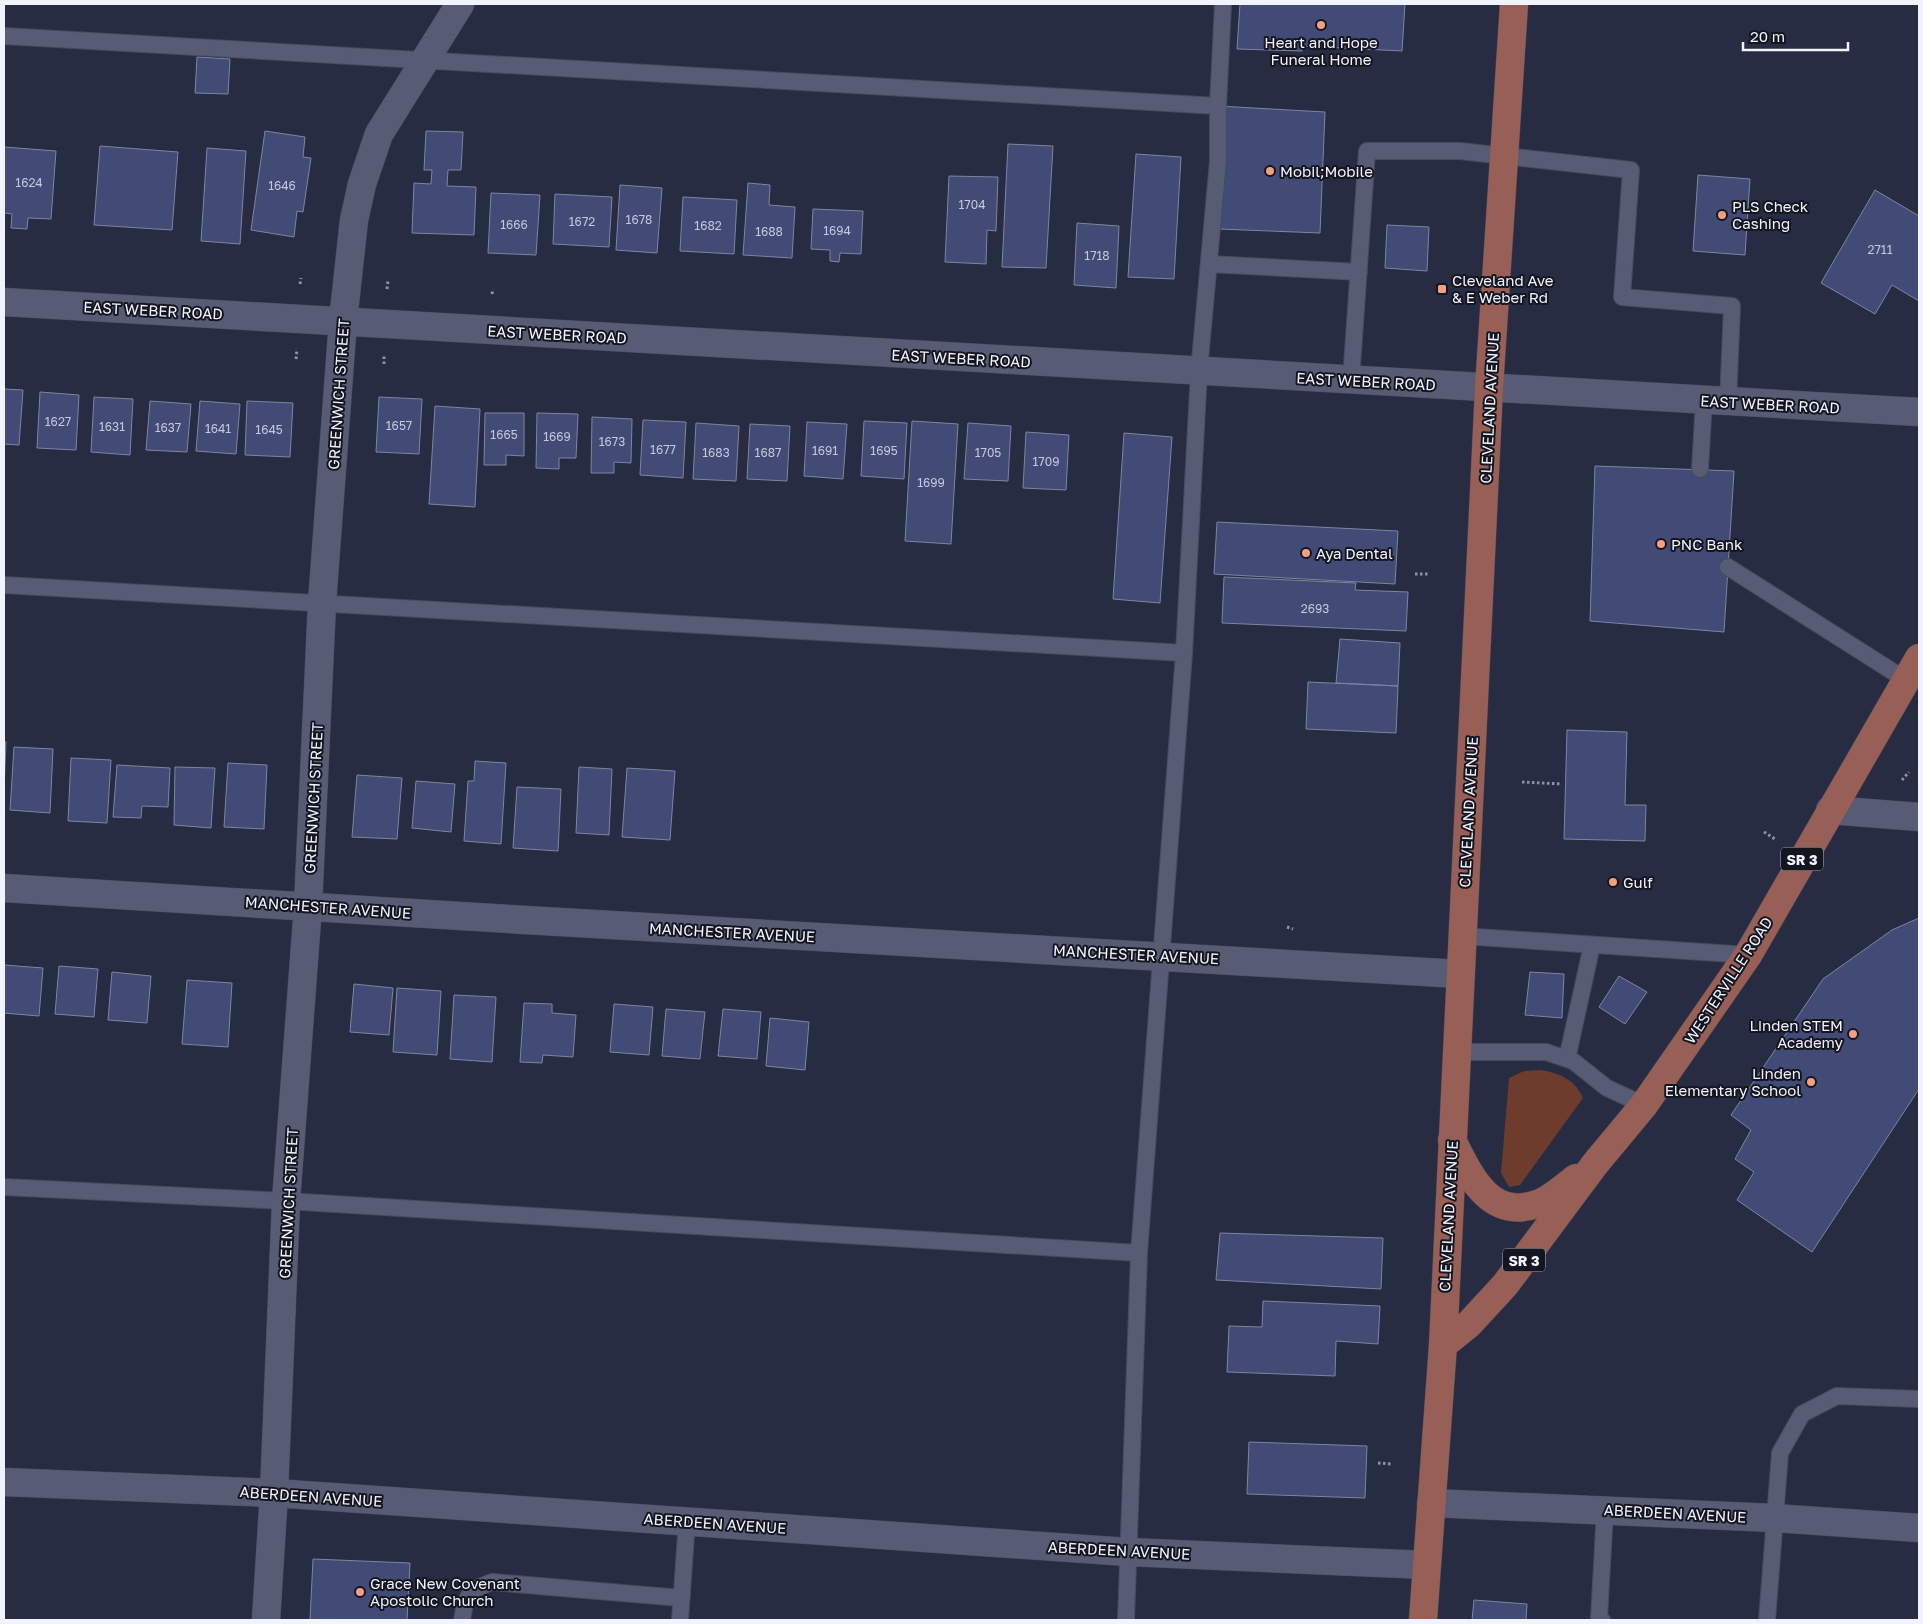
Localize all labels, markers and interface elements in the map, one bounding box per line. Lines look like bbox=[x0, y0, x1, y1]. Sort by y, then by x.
marker: Heart and Hope Funeral Home bbox=[1315, 19, 1327, 31]
scale bar bbox=[1743, 20, 1848, 52]
text: 20 m bbox=[1750, 27, 1785, 45]
place label: Heart and Hope Funeral Home bbox=[1264, 33, 1378, 68]
place label: Mobil;Mobile bbox=[1280, 162, 1373, 180]
marker: Mobil;Mobile bbox=[1264, 165, 1276, 177]
house number: 1624 bbox=[15, 175, 43, 190]
house number: 1646 bbox=[268, 178, 296, 193]
house number: 1704 bbox=[959, 197, 985, 212]
place label: PLS Check Cashing bbox=[1732, 197, 1809, 232]
marker: PLS Check Cashing bbox=[1716, 209, 1728, 221]
house number: 1678 bbox=[626, 212, 652, 227]
house number: 1672 bbox=[569, 214, 595, 229]
house number: 1666 bbox=[500, 217, 528, 232]
house number: 1682 bbox=[694, 218, 722, 233]
house number: 1694 bbox=[823, 223, 851, 238]
house number: 1688 bbox=[755, 224, 783, 239]
house number: 2711 bbox=[1868, 242, 1893, 257]
house number: 1718 bbox=[1084, 248, 1110, 263]
place label: Cleveland Ave & E Weber Rd bbox=[1452, 271, 1554, 306]
marker: Cleveland Ave & E Weber Rd bbox=[1436, 283, 1448, 295]
street label: EAST WEBER ROAD bbox=[83, 297, 223, 323]
street label: GREENWICH STREET bbox=[324, 318, 352, 470]
street label: EAST WEBER ROAD bbox=[487, 321, 627, 347]
street label: CLEVELAND AVENUE bbox=[1476, 332, 1502, 484]
street label: EAST WEBER ROAD bbox=[891, 345, 1031, 371]
street label: EAST WEBER ROAD bbox=[1296, 368, 1436, 394]
street label: EAST WEBER ROAD bbox=[1700, 391, 1840, 417]
house number: 1627 bbox=[45, 414, 71, 429]
house number: 1657 bbox=[386, 418, 412, 433]
house number: 1631 bbox=[99, 419, 125, 434]
house number: 1637 bbox=[155, 420, 181, 435]
house number: 1641 bbox=[205, 421, 231, 436]
house number: 1645 bbox=[255, 422, 283, 437]
house number: 1665 bbox=[490, 427, 518, 442]
house number: 1669 bbox=[543, 429, 571, 444]
house number: 1673 bbox=[599, 434, 625, 449]
house number: 1677 bbox=[650, 442, 676, 457]
house number: 1691 bbox=[812, 443, 838, 458]
house number: 1695 bbox=[870, 443, 898, 458]
house number: 1683 bbox=[702, 445, 730, 460]
house number: 1687 bbox=[755, 445, 781, 460]
house number: 1705 bbox=[975, 445, 1001, 460]
house number: 1709 bbox=[1033, 454, 1059, 469]
house number: 1699 bbox=[917, 475, 945, 490]
place label: PNC Bank bbox=[1671, 535, 1743, 553]
marker: PNC Bank bbox=[1655, 538, 1667, 550]
place label: Aya Dental bbox=[1316, 544, 1393, 562]
marker: Aya Dental bbox=[1300, 547, 1312, 559]
house number: 2693 bbox=[1301, 601, 1329, 616]
street label: GREENWICH STREET bbox=[300, 722, 326, 874]
street label: CLEVELAND AVENUE bbox=[1455, 736, 1481, 888]
road number: SR 3 bbox=[1781, 848, 1823, 871]
place label: Gulf bbox=[1623, 873, 1653, 891]
marker: Gulf bbox=[1607, 876, 1619, 888]
street label: MANCHESTER AVENUE bbox=[244, 892, 412, 922]
street label: WESTERVILLE ROAD bbox=[1680, 913, 1776, 1047]
street label: MANCHESTER AVENUE bbox=[648, 919, 816, 945]
street label: MANCHESTER AVENUE bbox=[1052, 941, 1220, 967]
place label: Linden STEM Academy bbox=[1750, 1016, 1844, 1051]
marker: Linden STEM Academy bbox=[1847, 1028, 1859, 1040]
place label: Linden Elementary School bbox=[1665, 1064, 1801, 1099]
marker: Linden Elementary School bbox=[1805, 1076, 1817, 1088]
street label: GREENWICH STREET bbox=[275, 1127, 301, 1279]
street label: CLEVELAND AVENUE bbox=[1435, 1140, 1461, 1292]
road number: SR 3 bbox=[1503, 1248, 1545, 1272]
street label: ABERDEEN AVENUE bbox=[239, 1482, 383, 1510]
street label: ABERDEEN AVENUE bbox=[1603, 1500, 1747, 1526]
street label: ABERDEEN AVENUE bbox=[643, 1509, 787, 1537]
street label: ABERDEEN AVENUE bbox=[1047, 1537, 1191, 1563]
place label: Grace New Covenant Apostolic Church bbox=[370, 1574, 520, 1609]
marker: Grace New Covenant Apostolic Church bbox=[354, 1586, 366, 1598]

